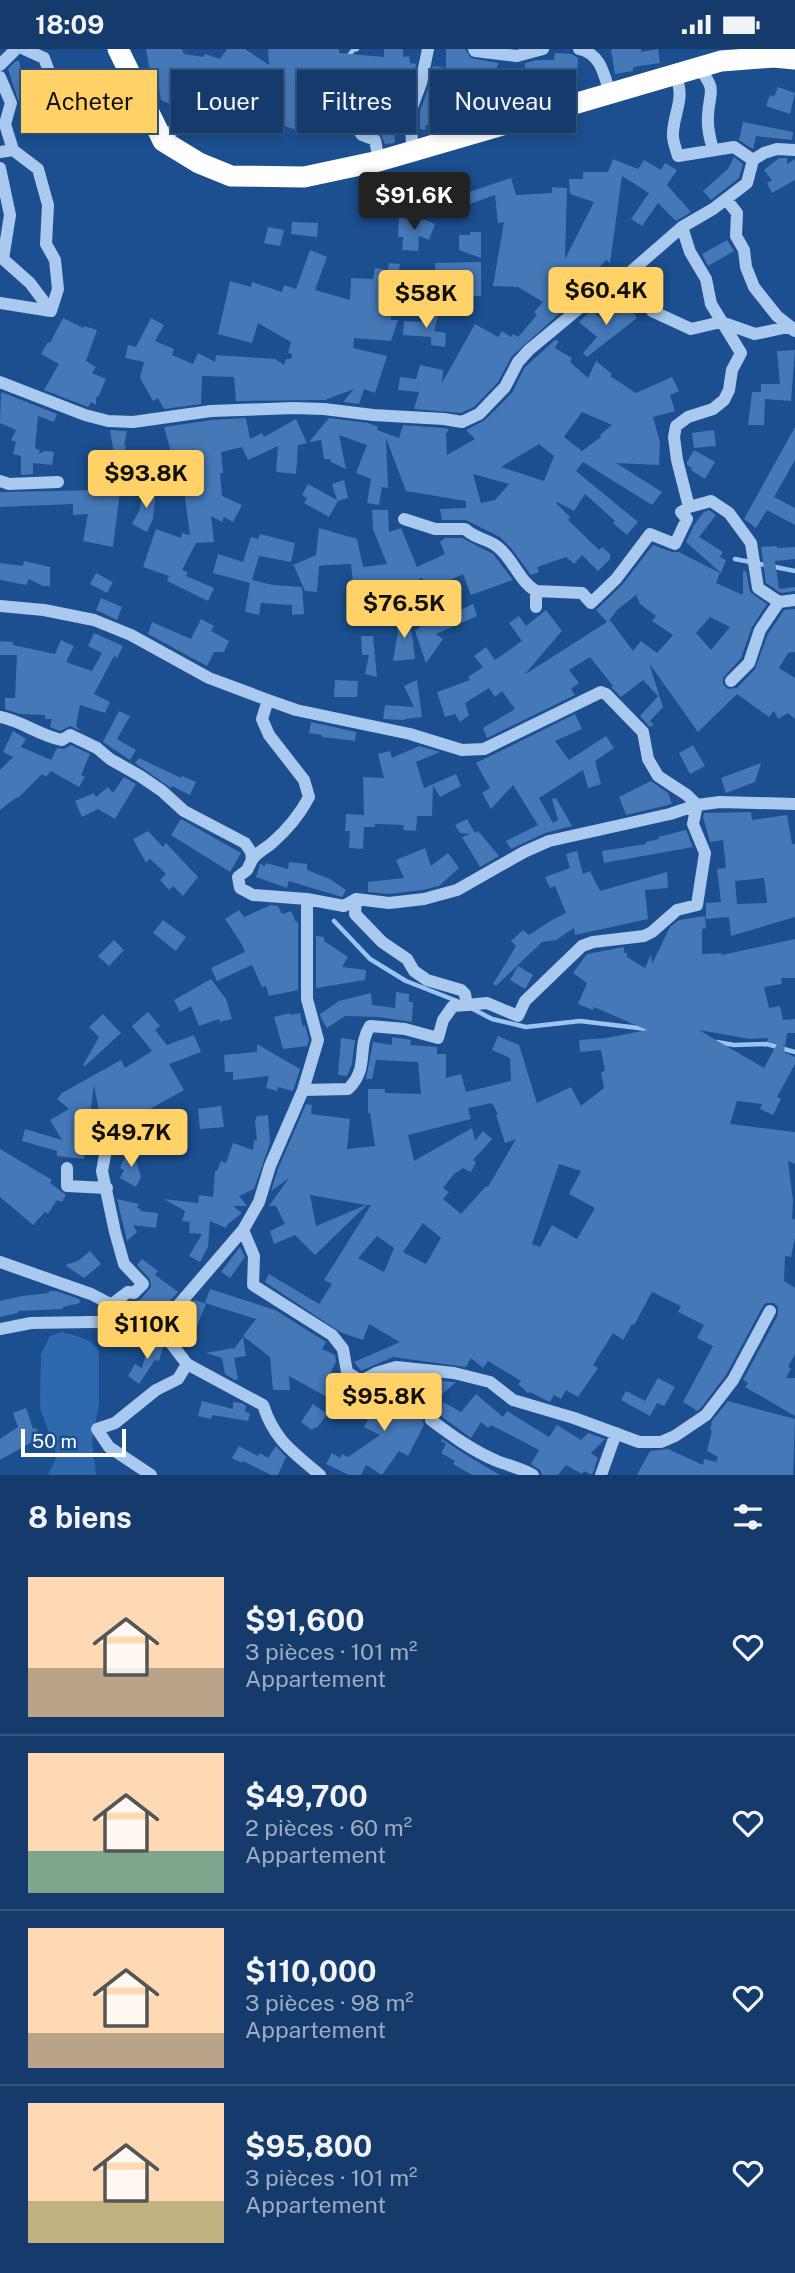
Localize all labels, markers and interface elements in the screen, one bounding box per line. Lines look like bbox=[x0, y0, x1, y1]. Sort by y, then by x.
text: 18:09 bbox=[35, 9, 104, 40]
chip: Acheter bbox=[21, 70, 157, 133]
chip: Louer bbox=[171, 70, 283, 133]
chip: Filtres bbox=[297, 70, 416, 133]
chip: Nouveau bbox=[430, 70, 576, 133]
pin: $91.6K bbox=[357, 173, 471, 232]
text: $91.6K bbox=[375, 181, 453, 208]
pin: $60.4K bbox=[549, 267, 663, 327]
pin: $58K bbox=[385, 271, 467, 330]
text: $60.4K bbox=[564, 276, 648, 303]
text: $58K bbox=[394, 279, 458, 306]
pin: $93.8K bbox=[89, 451, 203, 510]
text: $93.8K bbox=[104, 459, 188, 486]
pin: $76.5K bbox=[347, 581, 461, 640]
text: $76.5K bbox=[362, 589, 446, 616]
pin: $49.7K bbox=[74, 1109, 188, 1169]
text: $49.7K bbox=[90, 1118, 172, 1145]
pin: $110K bbox=[98, 1301, 196, 1361]
text: $110K bbox=[114, 1310, 180, 1337]
pin: $95.8K bbox=[327, 1373, 441, 1433]
text: $95.8K bbox=[342, 1382, 426, 1409]
scale bar bbox=[21, 1426, 126, 1458]
text: 50 m bbox=[32, 1430, 77, 1452]
icon: filters bbox=[729, 1498, 767, 1536]
text: 8 biens bbox=[28, 1499, 132, 1535]
text: $91,600 bbox=[245, 1602, 365, 1638]
icon: home bbox=[84, 1605, 168, 1689]
icon: heart bbox=[729, 1628, 767, 1666]
text: 3 pièces · 101 m² bbox=[245, 1638, 417, 1665]
text: Appartement bbox=[245, 1665, 386, 1692]
text: $49,700 bbox=[245, 1778, 368, 1814]
icon: home bbox=[84, 1781, 168, 1865]
icon: heart bbox=[729, 1804, 767, 1842]
text: 2 pièces · 60 m² bbox=[245, 1814, 412, 1841]
text: Appartement bbox=[245, 1841, 386, 1868]
text: $110,000 bbox=[245, 1953, 377, 1989]
icon: home bbox=[84, 1956, 168, 2040]
icon: heart bbox=[729, 1979, 767, 2017]
text: 3 pièces · 98 m² bbox=[245, 1989, 414, 2016]
text: Appartement bbox=[245, 2016, 386, 2043]
text: $95,800 bbox=[245, 2128, 372, 2164]
icon: home bbox=[84, 2131, 168, 2215]
icon: heart bbox=[729, 2154, 767, 2192]
text: 3 pièces · 101 m² bbox=[245, 2164, 417, 2191]
text: Appartement bbox=[245, 2191, 386, 2218]

